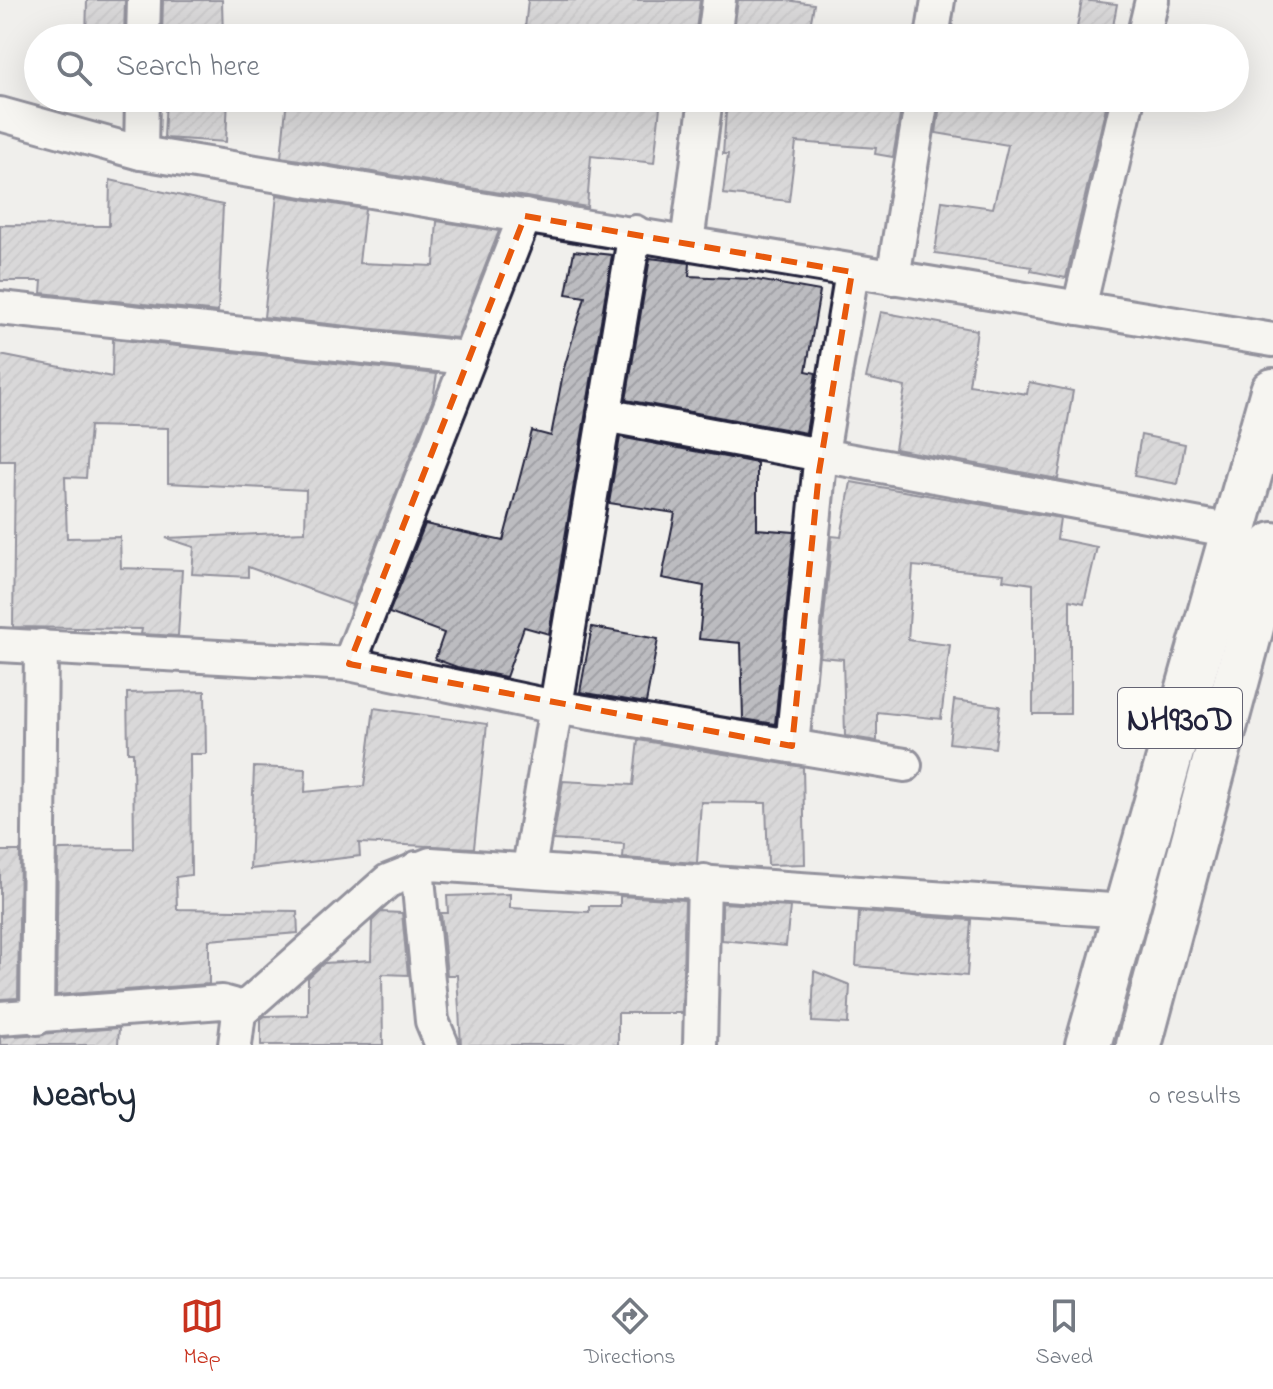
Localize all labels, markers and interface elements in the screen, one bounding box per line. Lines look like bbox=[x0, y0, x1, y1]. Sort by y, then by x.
search box bbox=[24, 24, 1249, 112]
icon: search bbox=[52, 46, 96, 90]
text: Search here bbox=[116, 46, 260, 90]
road number: NH930D bbox=[1118, 688, 1242, 748]
text: Nearby bbox=[32, 1072, 136, 1122]
text: 0 results bbox=[1149, 1078, 1241, 1116]
tab: Map bbox=[180, 1294, 224, 1374]
tab: Directions bbox=[584, 1294, 675, 1374]
tab: Saved bbox=[1036, 1294, 1093, 1374]

